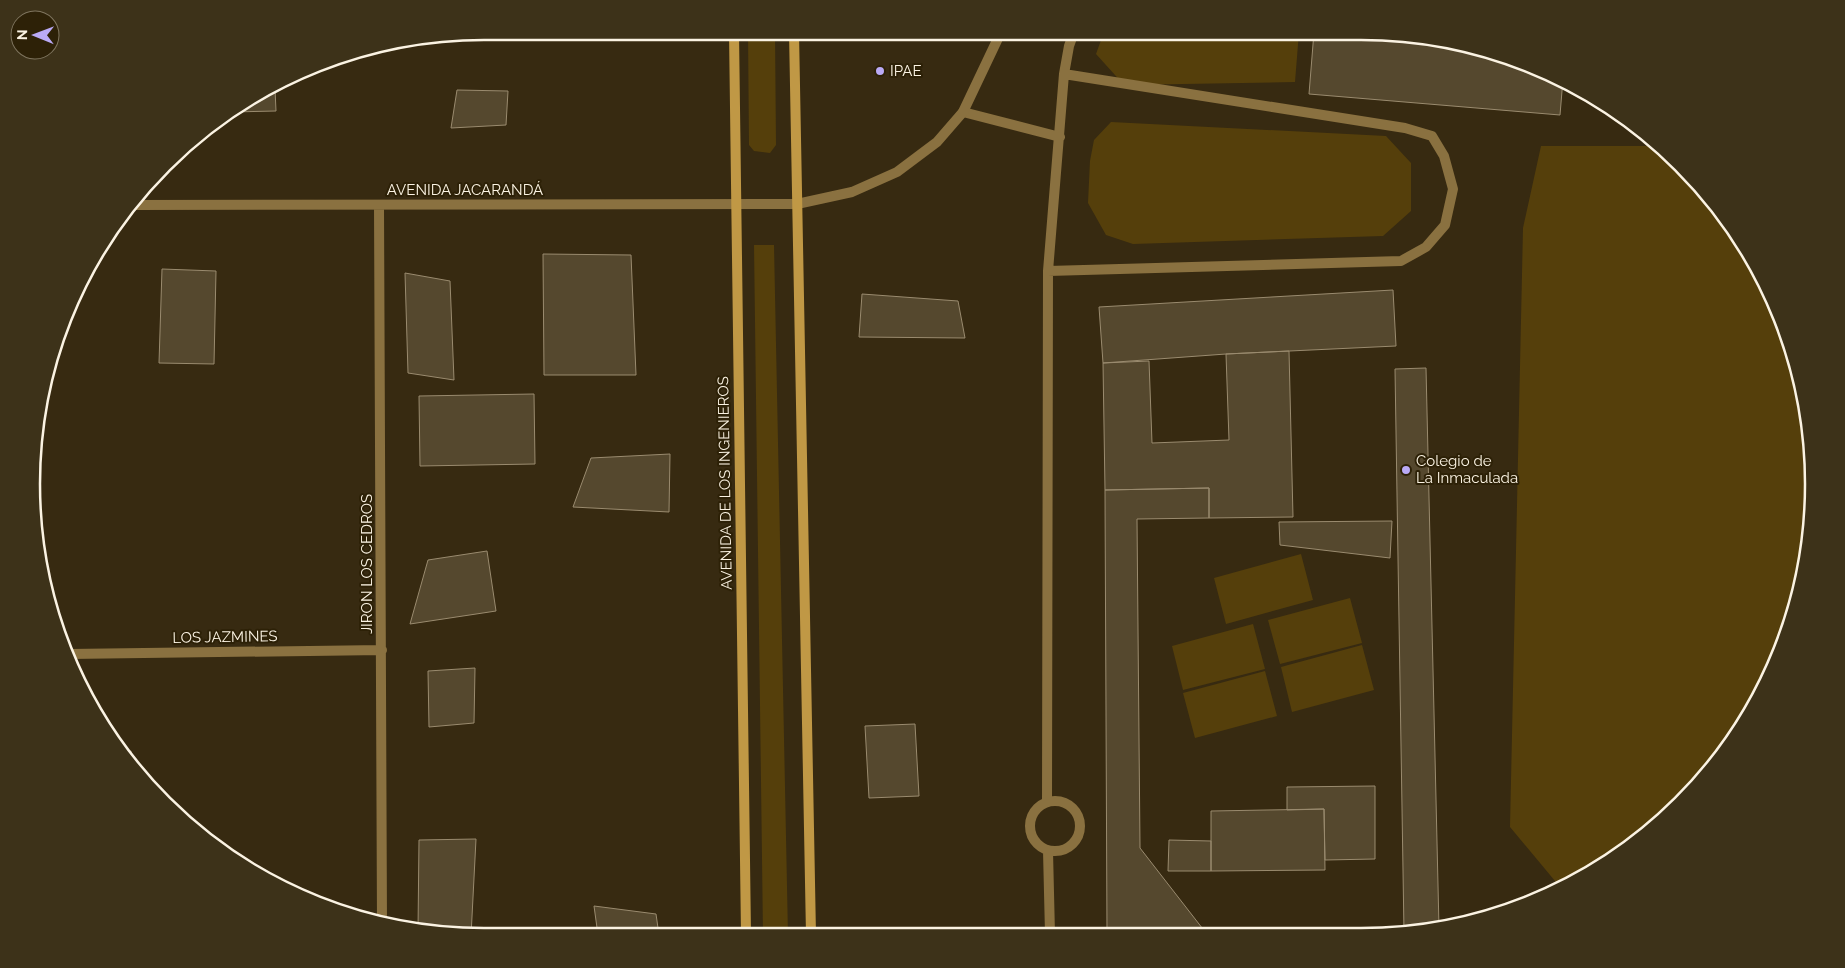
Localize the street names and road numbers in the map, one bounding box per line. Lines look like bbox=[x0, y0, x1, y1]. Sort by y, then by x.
street label: AVENIDA JACARANDÁ bbox=[387, 181, 543, 199]
street label: AVENIDA DE LOS INGENIEROS bbox=[714, 376, 736, 590]
street label: JIRON LOS CEDROS bbox=[358, 494, 376, 634]
street label: LOS JAZMINES bbox=[172, 627, 278, 647]

